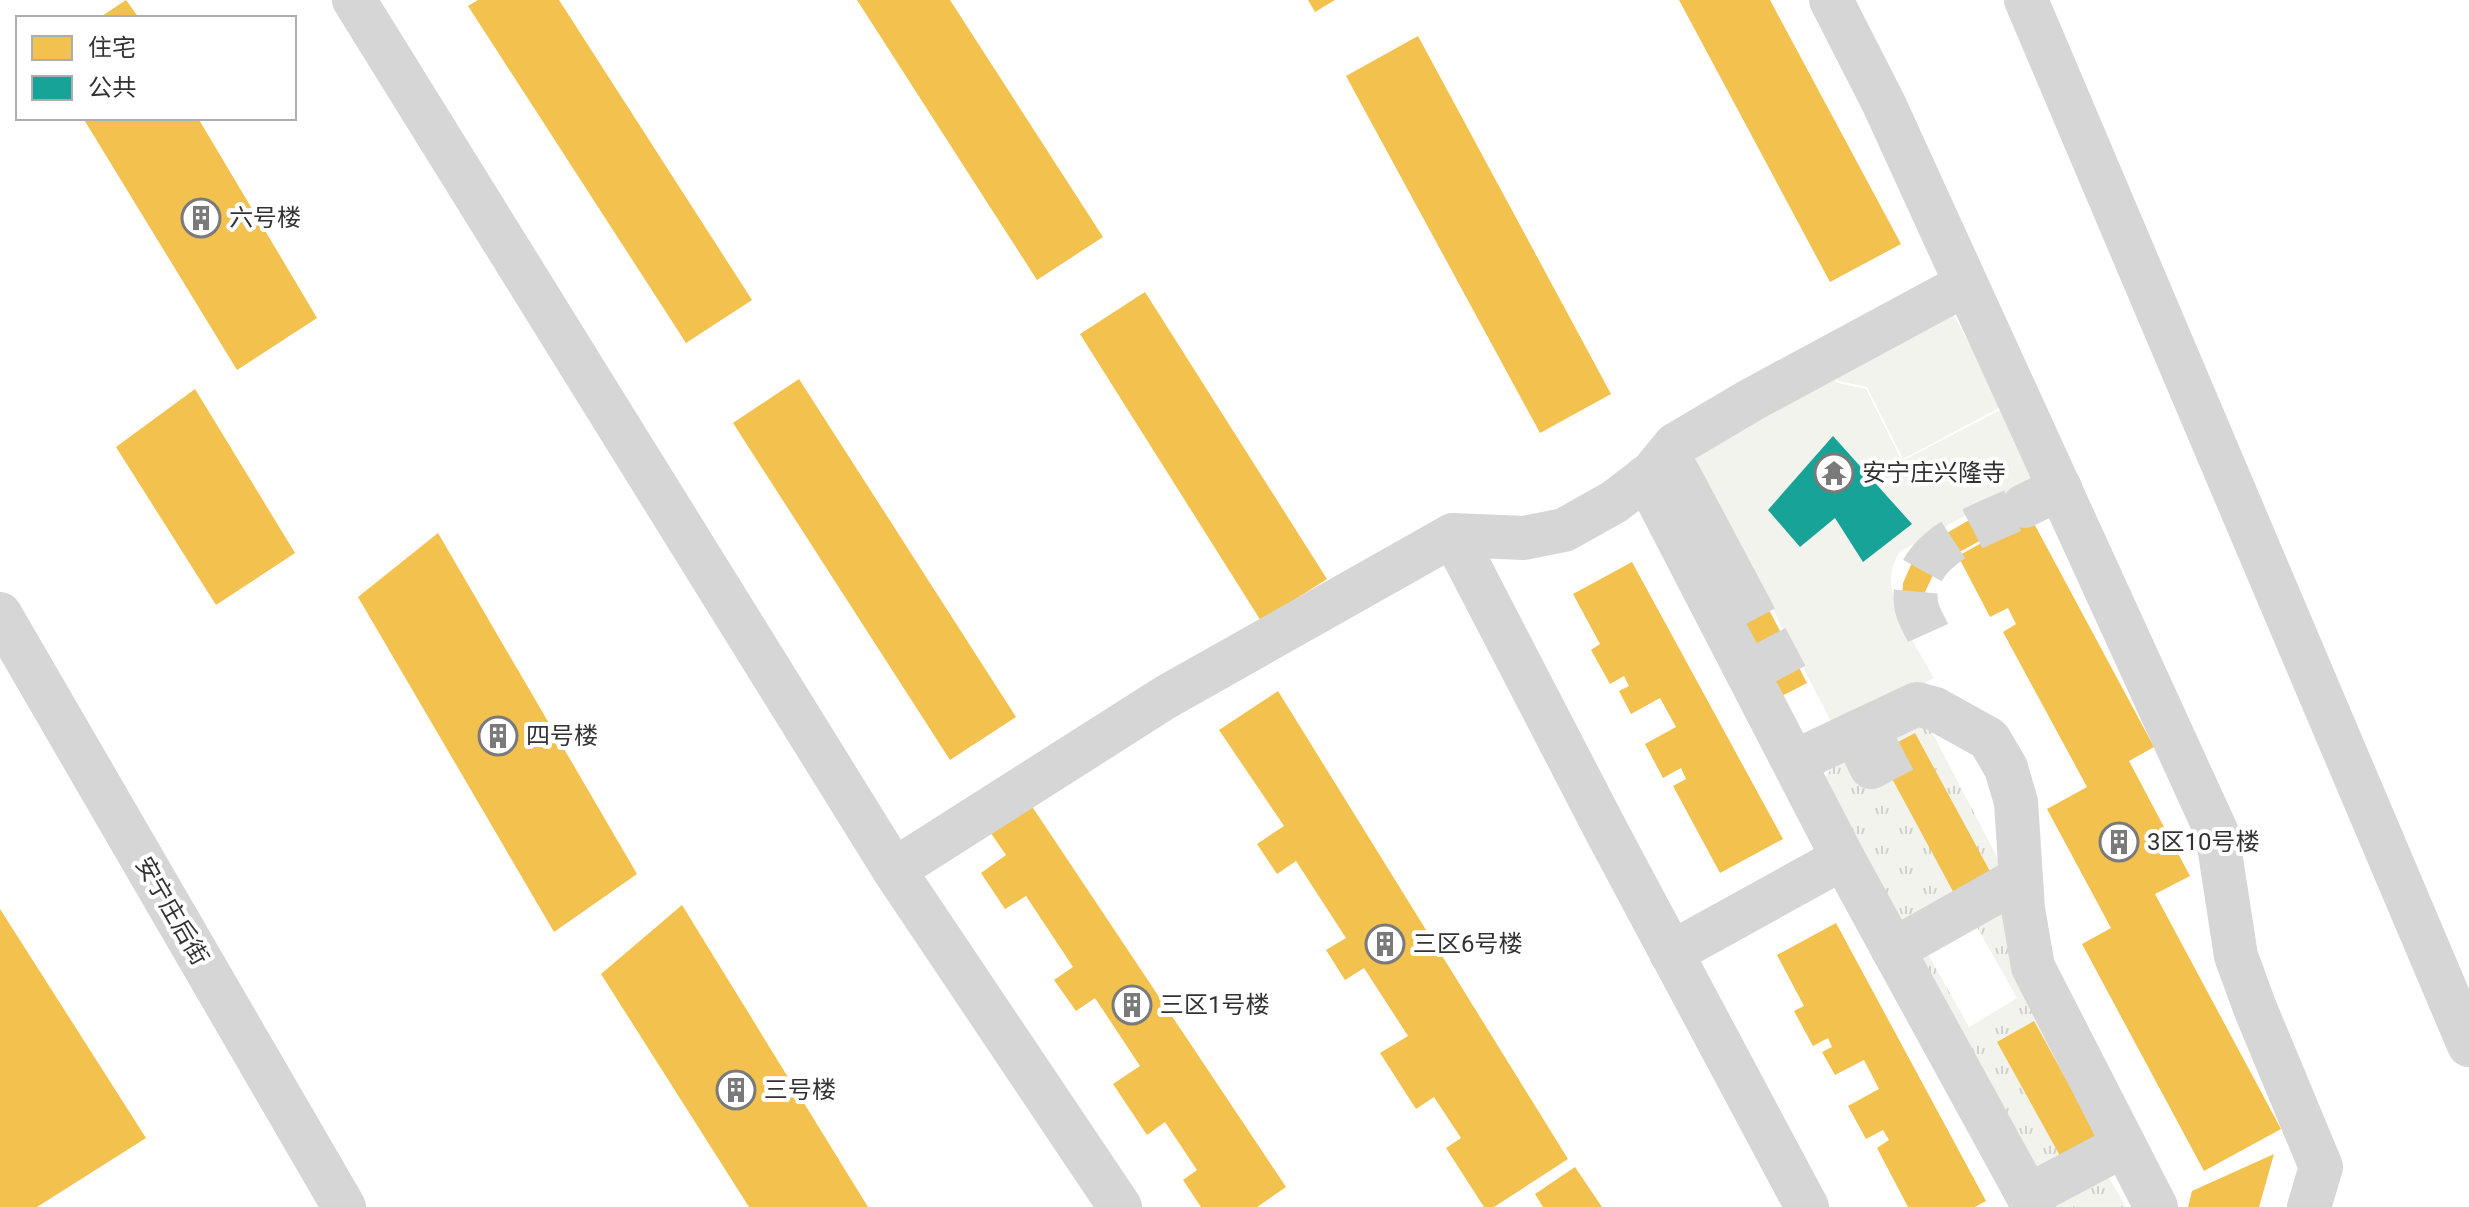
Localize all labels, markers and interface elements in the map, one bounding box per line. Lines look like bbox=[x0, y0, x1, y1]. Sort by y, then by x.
legend bbox=[16, 16, 296, 120]
text: 住宅 bbox=[88, 34, 136, 62]
text: 公共 bbox=[88, 74, 136, 102]
building icon: 六号楼 bbox=[180, 197, 222, 239]
place label: 六号楼 bbox=[229, 204, 301, 232]
temple icon: 安宁庄兴隆寺 bbox=[1813, 452, 1855, 494]
place label: 安宁庄兴隆寺 bbox=[1862, 459, 2006, 487]
building icon: 四号楼 bbox=[477, 715, 519, 757]
place label: 四号楼 bbox=[526, 722, 598, 750]
building icon: 3区10号楼 bbox=[2098, 821, 2140, 863]
place label: 3区10号楼 bbox=[2147, 828, 2259, 856]
street label: 安宁庄后街 bbox=[130, 852, 214, 970]
building icon: 三区6号楼 bbox=[1364, 923, 1406, 965]
place label: 三区6号楼 bbox=[1413, 930, 1523, 958]
building icon: 三区1号楼 bbox=[1111, 984, 1153, 1026]
place label: 三区1号楼 bbox=[1160, 991, 1270, 1019]
building icon: 三号楼 bbox=[715, 1069, 757, 1111]
place label: 三号楼 bbox=[764, 1076, 836, 1104]

